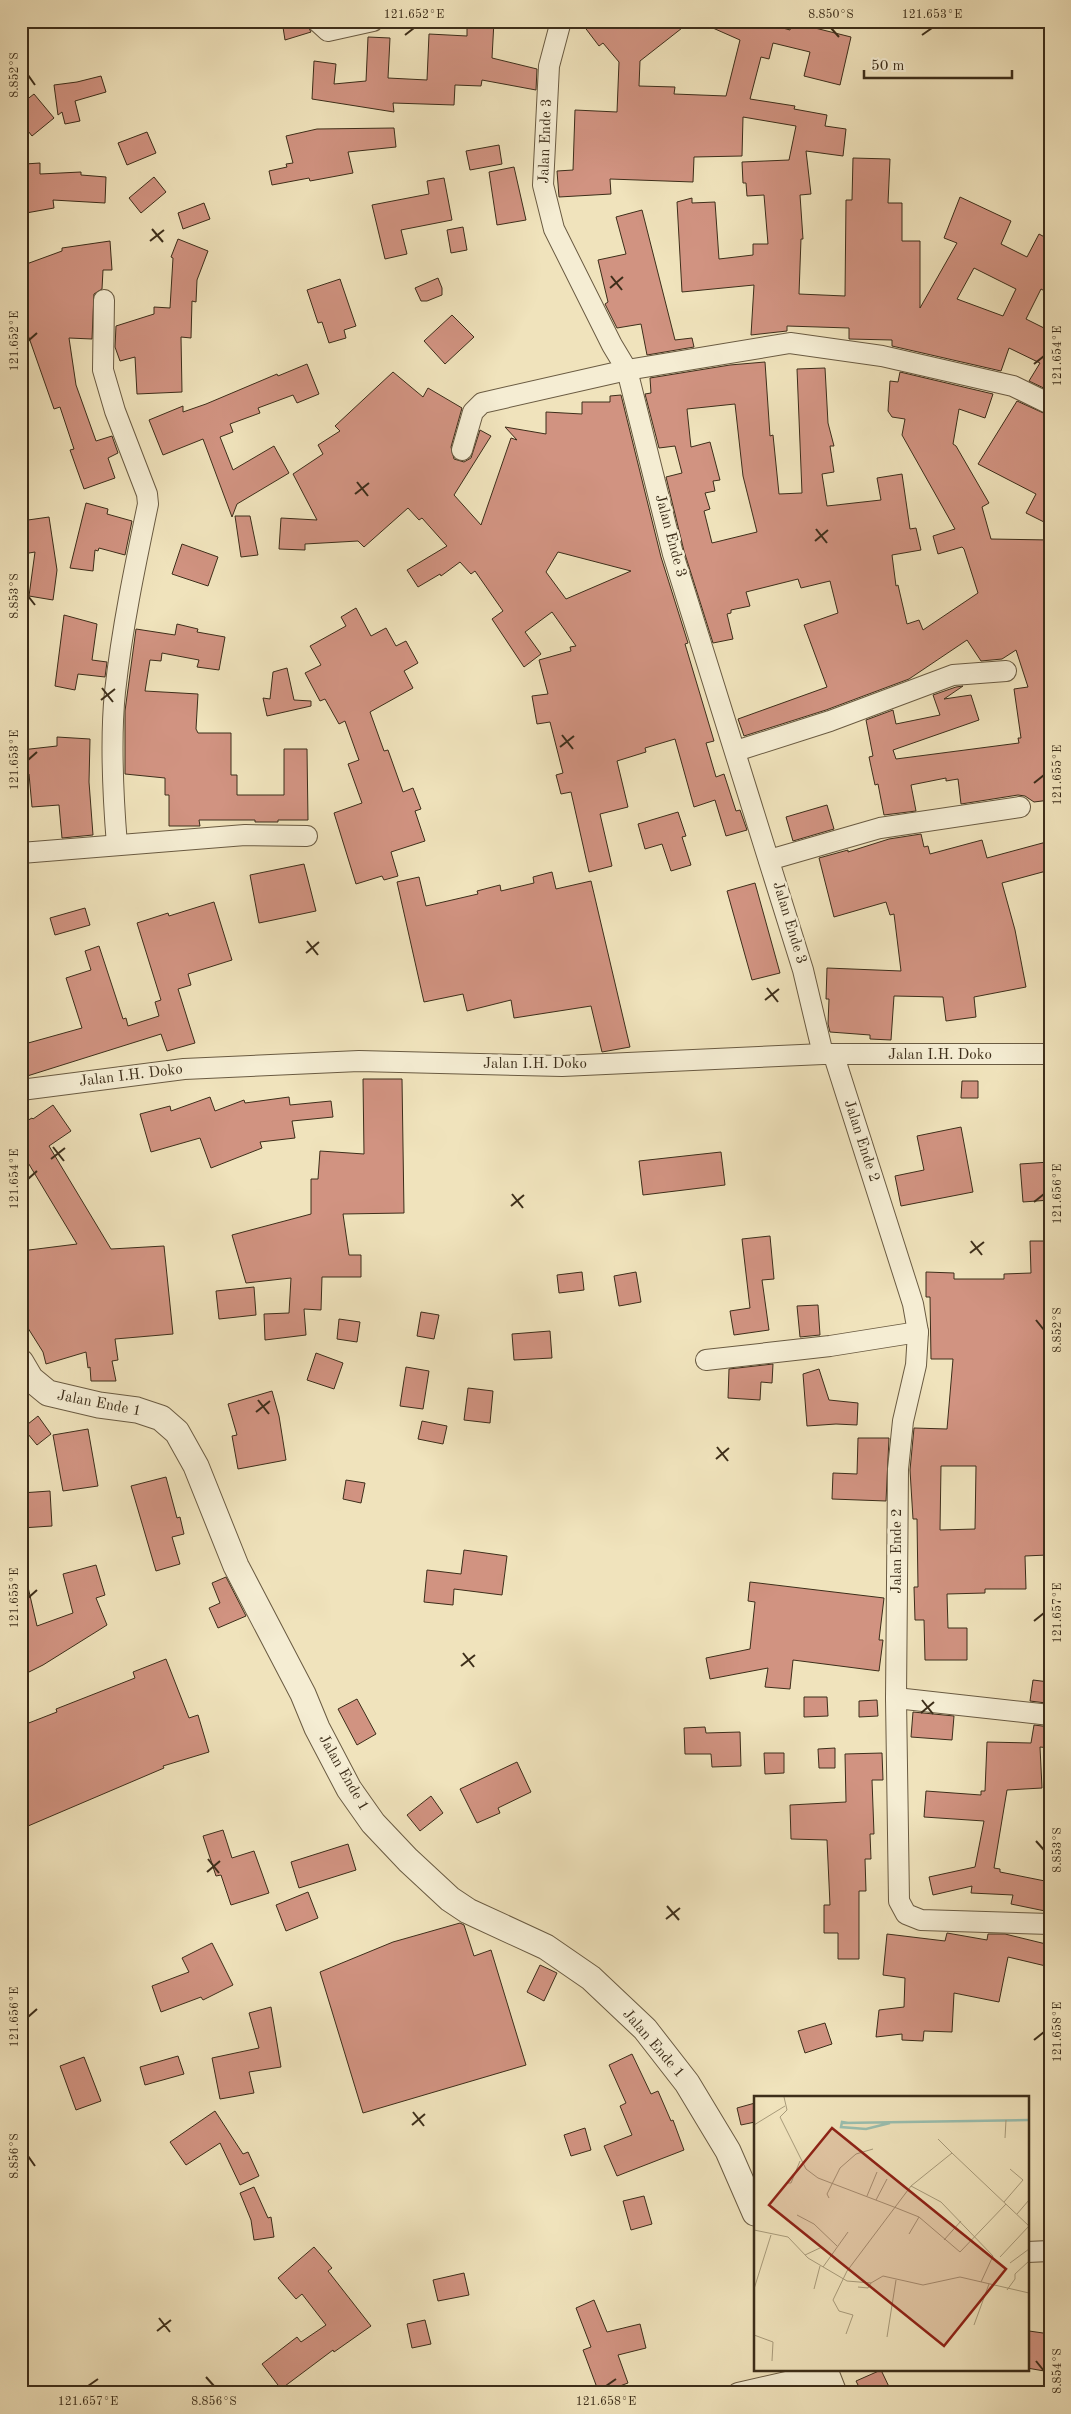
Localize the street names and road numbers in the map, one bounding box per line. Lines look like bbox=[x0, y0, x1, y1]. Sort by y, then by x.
street label: Jalan Ende 3 bbox=[537, 98, 555, 184]
street label: Jalan Ende 3 bbox=[652, 493, 688, 579]
street label: Jalan Ende 3 bbox=[769, 880, 809, 966]
street label: Jalan I.H. Doko bbox=[888, 1048, 992, 1063]
street label: Jalan I.H. Doko bbox=[483, 1057, 587, 1072]
street label: Jalan I.H. Doko bbox=[78, 1062, 184, 1090]
street label: Jalan Ende 2 bbox=[841, 1098, 881, 1184]
street label: Jalan Ende 1 bbox=[56, 1388, 142, 1420]
street label: Jalan Ende 2 bbox=[890, 1508, 905, 1594]
street label: Jalan Ende 1 bbox=[315, 1732, 371, 1814]
street label: Jalan Ende 1 bbox=[619, 2007, 687, 2081]

